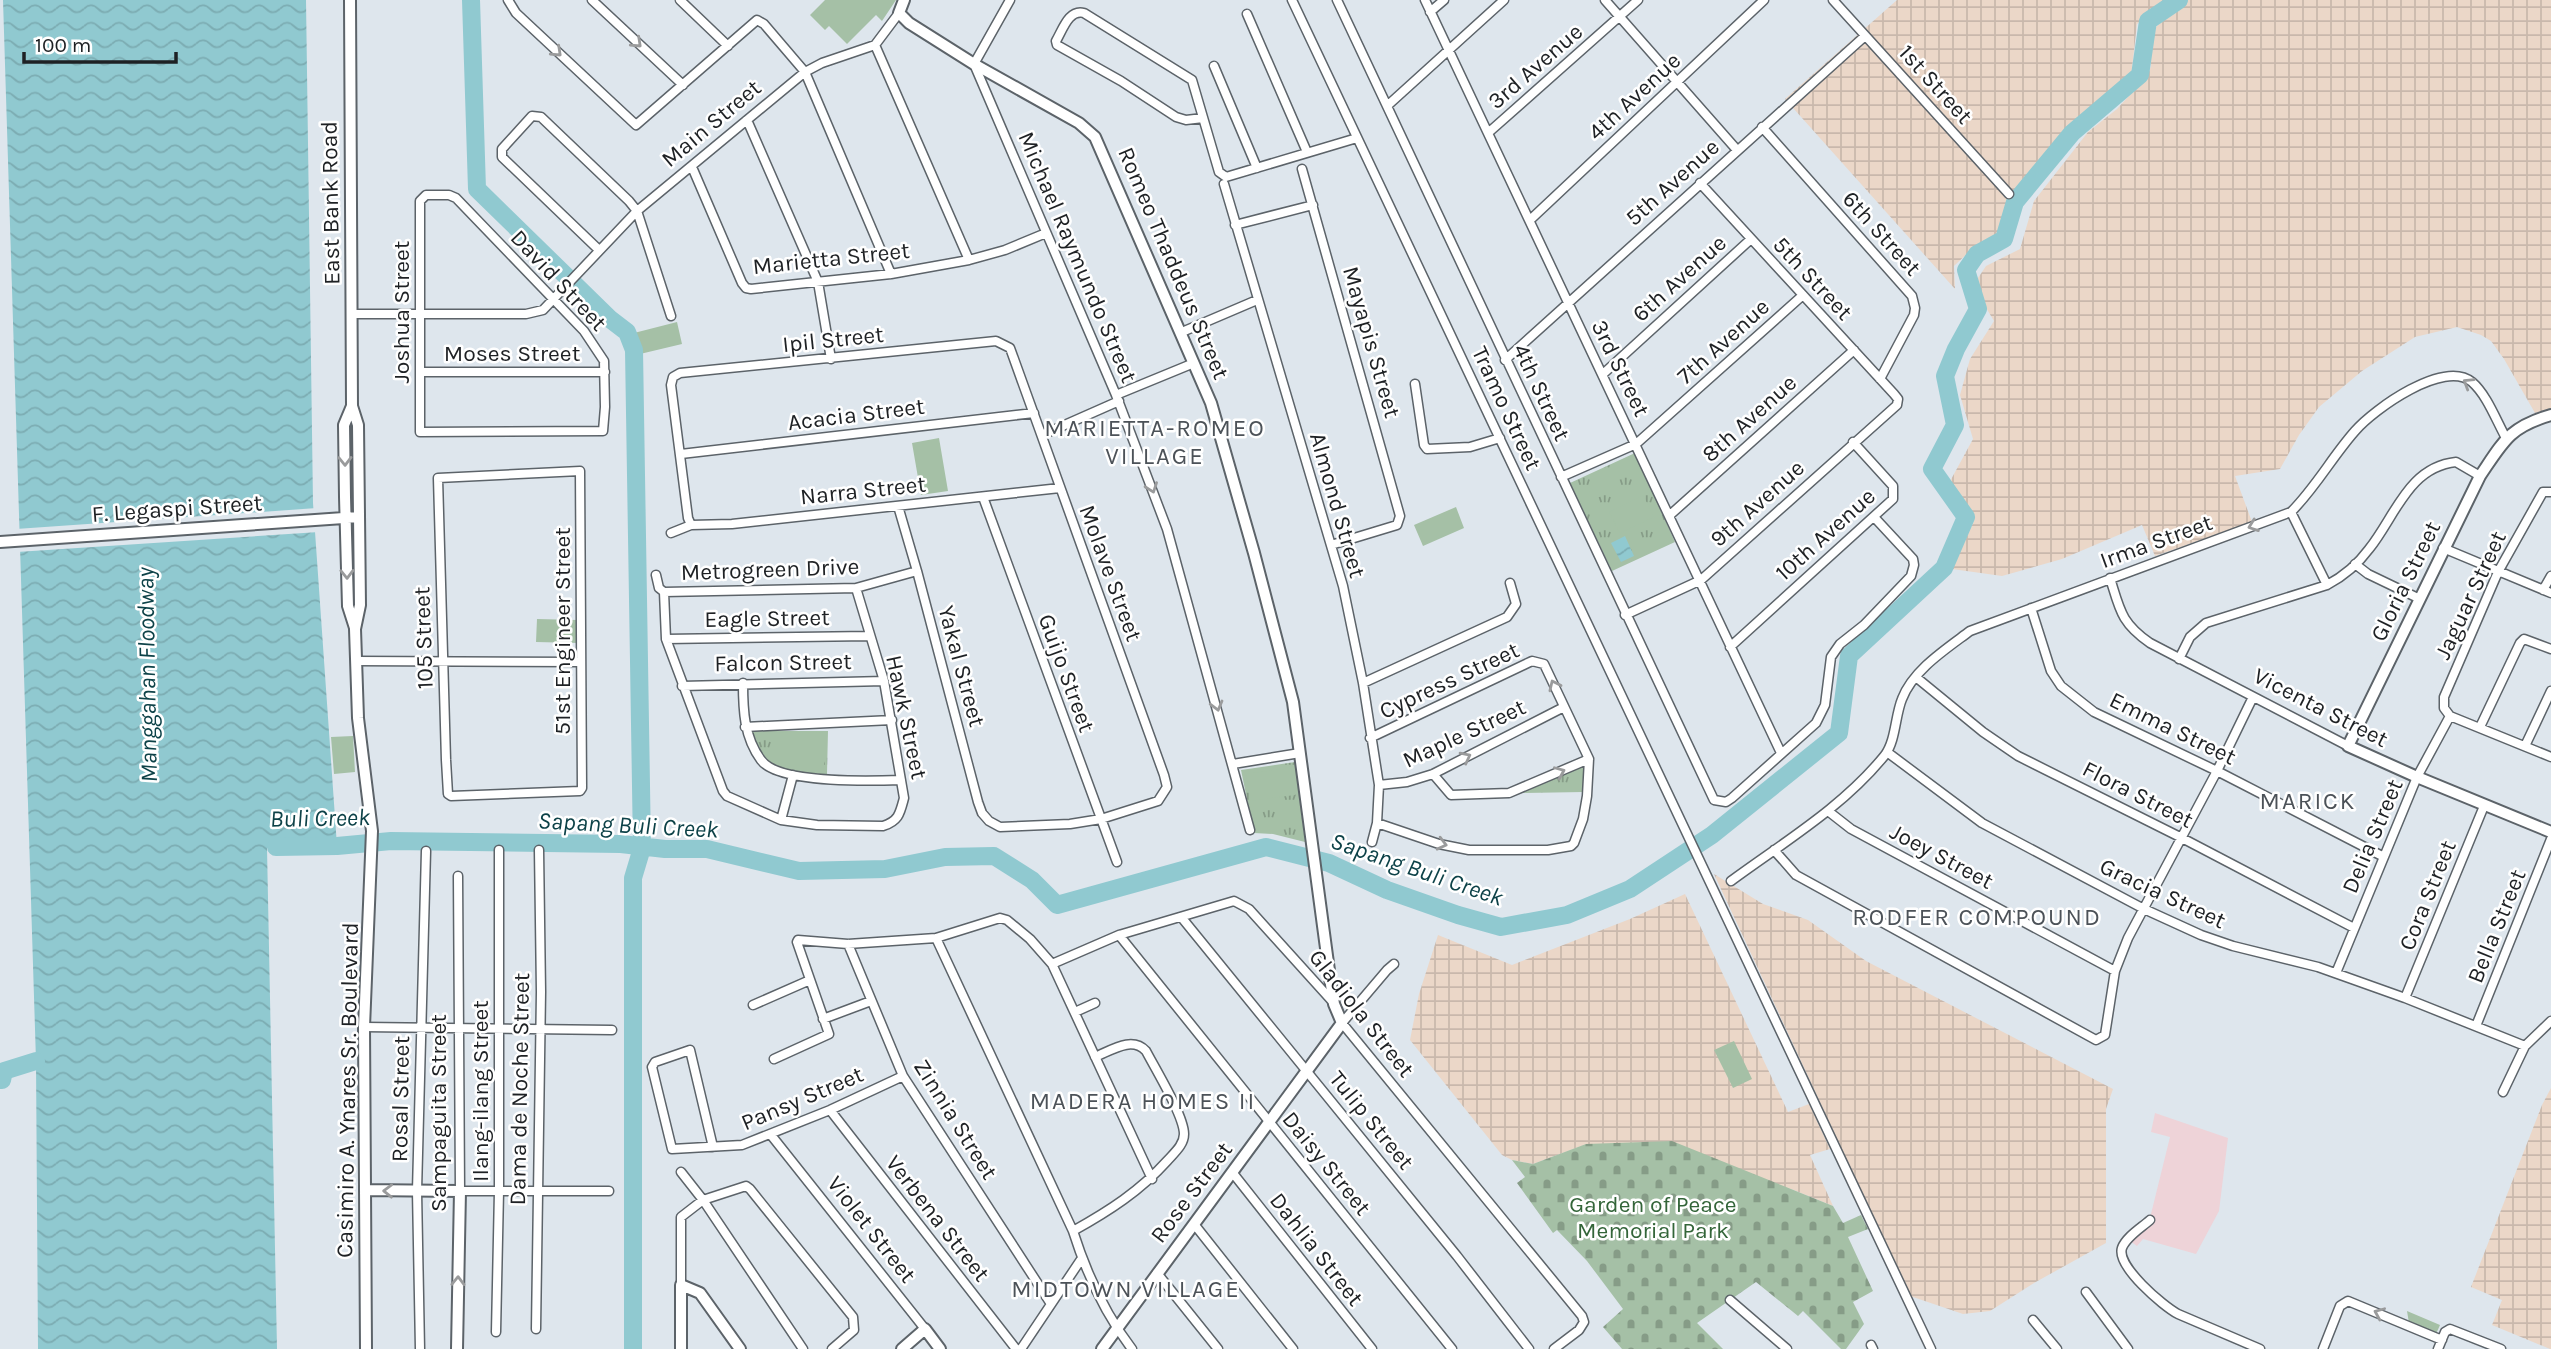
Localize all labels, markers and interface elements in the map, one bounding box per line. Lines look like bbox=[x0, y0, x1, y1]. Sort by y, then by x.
street label: 3rd Avenue bbox=[1482, 18, 1588, 115]
scale bar bbox=[24, 21, 177, 65]
text: 100 m bbox=[35, 33, 92, 57]
one-way arrow bbox=[629, 34, 642, 47]
street label: 1st Street bbox=[1893, 39, 1978, 130]
one-way arrow bbox=[549, 43, 562, 56]
street label: 4th Avenue bbox=[1583, 47, 1686, 146]
street label: Main Street bbox=[656, 74, 767, 173]
street label: East Bank Road bbox=[316, 121, 345, 285]
street label: Michael Raymundo Street bbox=[1012, 128, 1143, 387]
street label: 5th Avenue bbox=[1620, 133, 1725, 231]
street label: Romeo Thaddeus Street bbox=[1112, 143, 1235, 384]
street label: 6th Street bbox=[1837, 186, 1927, 281]
street label: David Street bbox=[505, 224, 613, 337]
street label: 6th Avenue bbox=[1627, 229, 1732, 328]
street label: 5th Street bbox=[1767, 231, 1858, 326]
street label: Marietta Street bbox=[751, 237, 911, 280]
street label: Joshua Street bbox=[388, 240, 415, 384]
street label: Mayapis Street bbox=[1337, 263, 1406, 421]
street label: 7th Avenue bbox=[1672, 293, 1775, 390]
street label: 3rd Street bbox=[1586, 316, 1656, 421]
street label: Ipil Street bbox=[781, 321, 885, 358]
street label: 4th Street bbox=[1507, 339, 1576, 445]
street label: Moses Street bbox=[444, 340, 581, 367]
street label: Tramo Street bbox=[1466, 342, 1547, 475]
street label: 8th Avenue bbox=[1697, 369, 1802, 468]
one-way arrow bbox=[2463, 378, 2476, 391]
street label: Acacia Street bbox=[786, 393, 926, 436]
district label: MARIETTA-ROMEO VILLAGE bbox=[1044, 414, 1266, 470]
street label: Almond Street bbox=[1304, 429, 1371, 581]
street label: 9th Avenue bbox=[1705, 454, 1810, 553]
one-way arrow bbox=[337, 456, 353, 467]
street label: Narra Street bbox=[799, 470, 928, 511]
one-way arrow bbox=[1143, 481, 1157, 493]
street label: 10th Avenue bbox=[1770, 483, 1881, 586]
street label: F. Legaspi Street bbox=[91, 489, 264, 528]
street label: Molave Street bbox=[1073, 501, 1148, 645]
street label: Irma Street bbox=[2096, 509, 2216, 574]
street label: Gloria Street bbox=[2365, 516, 2446, 646]
one-way arrow bbox=[2248, 518, 2260, 532]
street label: Jaguar Street bbox=[2429, 526, 2512, 664]
street label: 51st Engineer Street bbox=[549, 527, 576, 735]
street label: Metrogreen Drive bbox=[680, 553, 860, 586]
water label: Manggahan Floodway bbox=[131, 567, 163, 783]
one-way arrow bbox=[339, 569, 355, 580]
street label: 105 Street bbox=[408, 586, 439, 690]
street label: Yakal Street bbox=[932, 602, 991, 730]
street label: Eagle Street bbox=[704, 604, 830, 633]
street label: Guijo Street bbox=[1033, 610, 1101, 736]
street label: Cypress Street bbox=[1375, 636, 1524, 725]
street label: Falcon Street bbox=[714, 648, 852, 677]
street label: Hawk Street bbox=[880, 653, 933, 782]
street label: Vicenta Street bbox=[2249, 662, 2393, 753]
one-way arrow bbox=[1548, 680, 1562, 692]
street label: Emma Street bbox=[2105, 686, 2241, 771]
street label: Maple Street bbox=[1398, 693, 1530, 774]
one-way arrow bbox=[1208, 699, 1223, 711]
one-way arrow bbox=[1459, 752, 1471, 765]
street label: Flora Street bbox=[2078, 755, 2198, 834]
one-way arrow bbox=[1552, 766, 1565, 780]
street label: Delia Street bbox=[2336, 775, 2409, 897]
district label: MARICK bbox=[2260, 787, 2356, 815]
water label: Buli Creek bbox=[270, 803, 371, 833]
water label: Sapang Buli Creek bbox=[537, 806, 720, 844]
street label: Joey Street bbox=[1886, 818, 1998, 895]
water label: Sapang Buli Creek bbox=[1327, 826, 1508, 912]
one-way arrow bbox=[1436, 836, 1448, 850]
street label: Cora Street bbox=[2393, 836, 2462, 954]
street label: Gracia Street bbox=[2096, 853, 2230, 935]
street label: Bella Street bbox=[2461, 865, 2532, 987]
district label: RODFER COMPOUND bbox=[1852, 903, 2102, 931]
street label: Casimiro A. Ynares Sr. Boulevard bbox=[331, 922, 364, 1258]
street label: Gladiola Street bbox=[1303, 944, 1420, 1083]
street label: Dama de Noche Street bbox=[504, 972, 535, 1206]
street label: Ilang-ilang Street bbox=[467, 1000, 494, 1182]
street label: Sampaguita Street bbox=[425, 1014, 452, 1212]
street label: Rosal Street bbox=[386, 1035, 415, 1162]
street label: Zinnia Street bbox=[908, 1054, 1003, 1185]
street label: Pansy Street bbox=[737, 1060, 868, 1136]
street label: Tulip Street bbox=[1324, 1066, 1420, 1175]
district label: MADERA HOMES II bbox=[1030, 1087, 1256, 1115]
street label: Daisy Street bbox=[1277, 1106, 1377, 1221]
street label: Rose Street bbox=[1145, 1136, 1238, 1248]
street label: Verbena Street bbox=[880, 1150, 996, 1287]
street label: Violet Street bbox=[822, 1171, 922, 1288]
one-way arrow bbox=[382, 1183, 393, 1198]
street label: Dahlia Street bbox=[1264, 1187, 1369, 1312]
park label: Garden of Peace Memorial Park bbox=[1569, 1191, 1737, 1244]
one-way arrow bbox=[450, 1275, 466, 1286]
district label: MIDTOWN VILLAGE bbox=[1011, 1275, 1241, 1303]
one-way arrow bbox=[2373, 1307, 2386, 1321]

